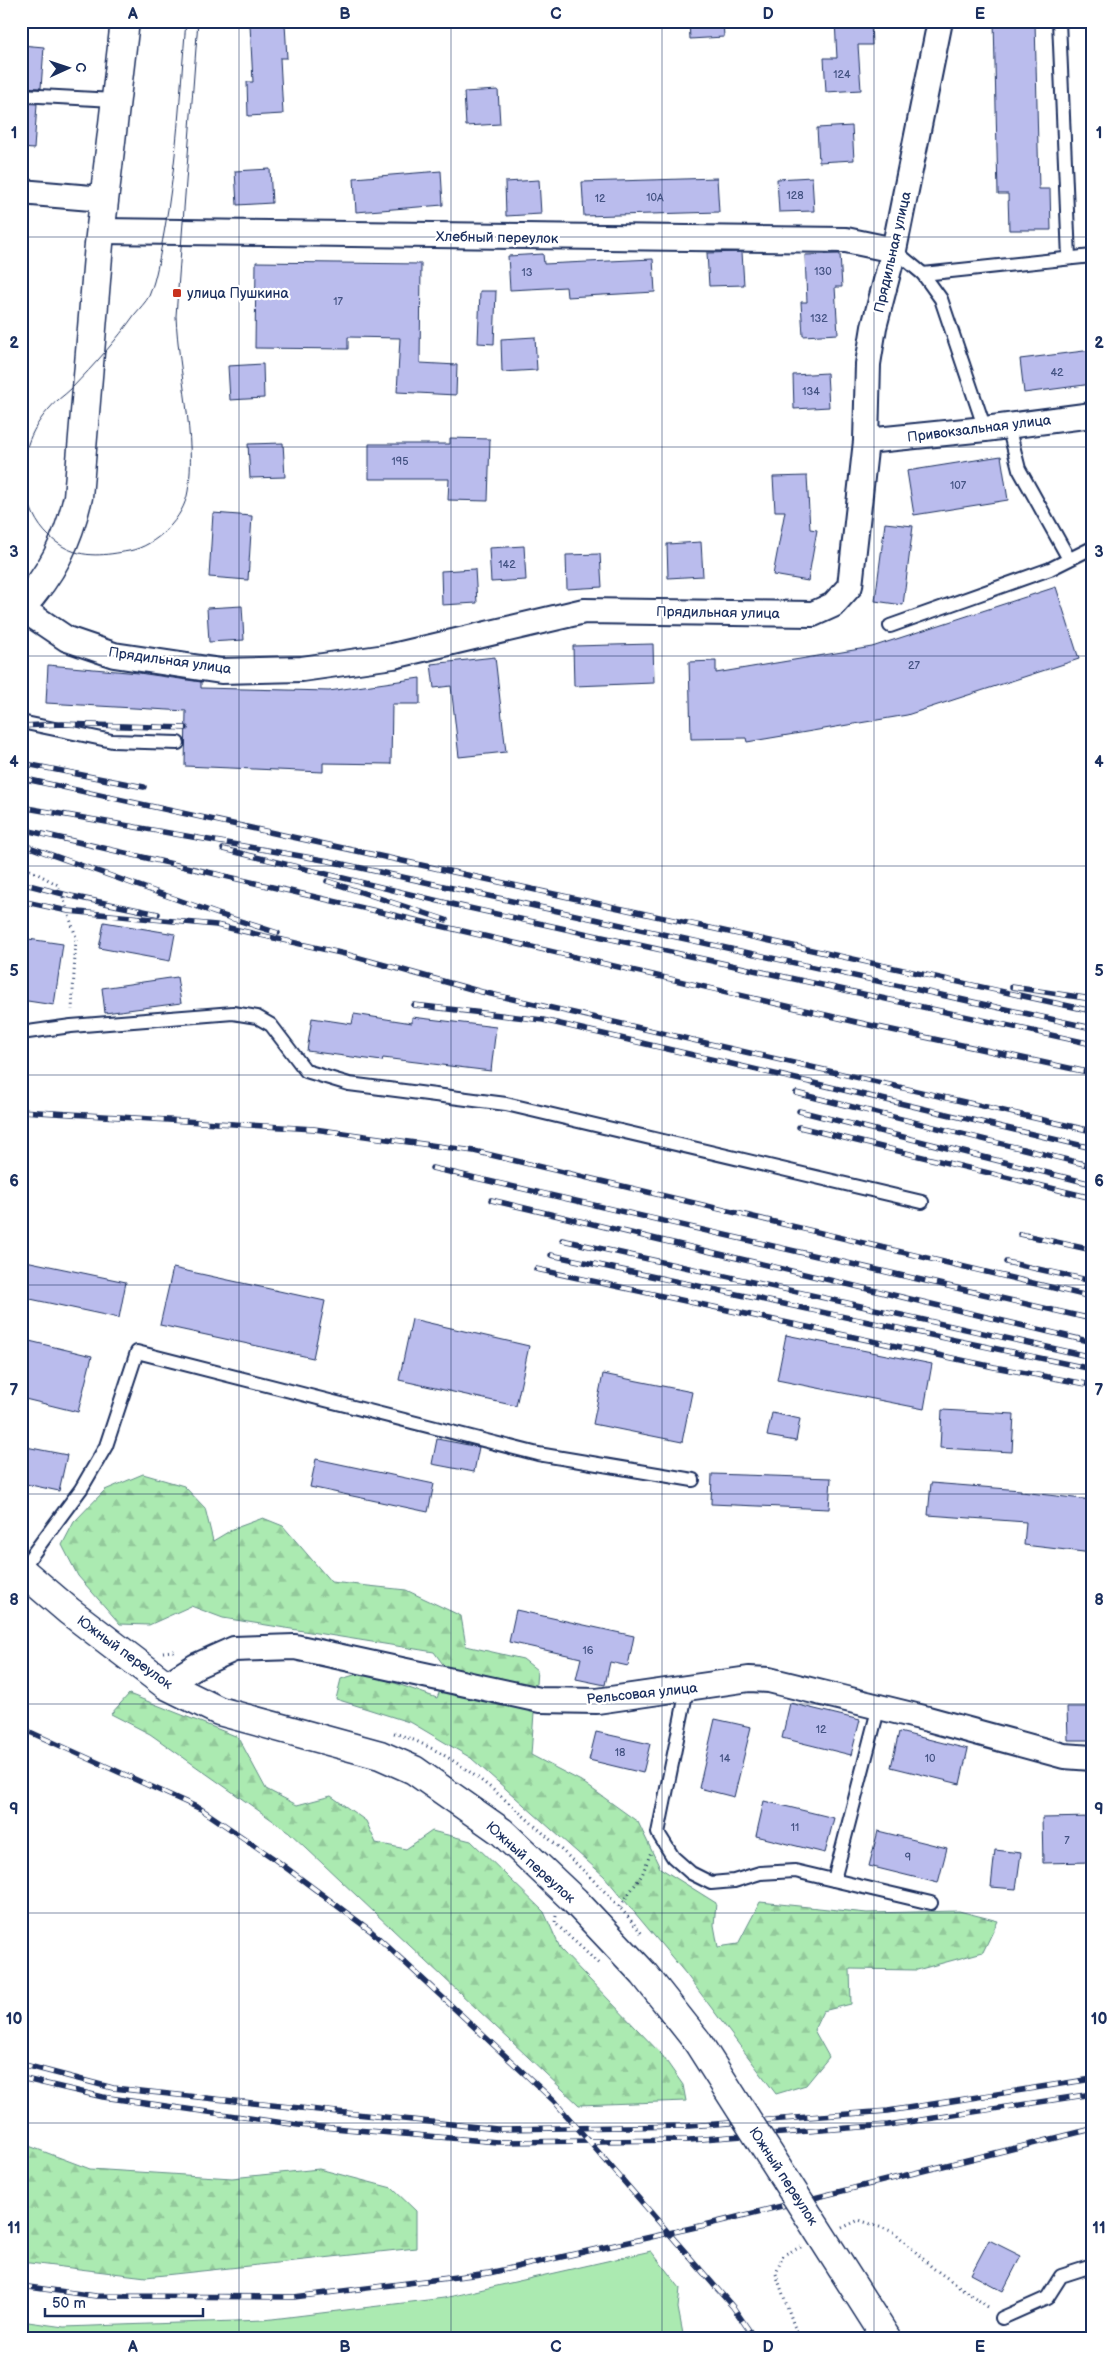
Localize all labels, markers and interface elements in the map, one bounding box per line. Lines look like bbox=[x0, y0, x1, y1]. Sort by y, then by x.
text: A bbox=[127, 5, 138, 24]
text: B bbox=[339, 5, 351, 24]
text: C bbox=[550, 5, 562, 24]
text: D bbox=[762, 5, 774, 24]
text: E bbox=[975, 5, 985, 24]
north arrow bbox=[42, 42, 92, 92]
text: С bbox=[72, 62, 89, 73]
house number: 124 bbox=[833, 68, 851, 81]
text: 1 bbox=[11, 124, 17, 143]
text: 1 bbox=[1096, 124, 1102, 143]
house number: 128 bbox=[786, 189, 804, 202]
street label: Прядильная улица bbox=[870, 189, 915, 314]
house number: 10А bbox=[646, 191, 664, 204]
house number: 12 bbox=[595, 192, 606, 205]
street label: Хлебный переулок bbox=[436, 228, 559, 247]
house number: 130 bbox=[814, 265, 832, 278]
house number: 13 bbox=[521, 266, 533, 279]
place label: улица Пушкина bbox=[187, 285, 289, 302]
marker: улица Пушкина bbox=[171, 287, 183, 299]
house number: 17 bbox=[333, 295, 343, 308]
house number: 132 bbox=[810, 312, 828, 325]
text: 2 bbox=[9, 334, 19, 353]
text: 2 bbox=[1094, 334, 1104, 353]
house number: 42 bbox=[1050, 366, 1064, 379]
house number: 134 bbox=[802, 385, 820, 398]
street label: Привокзальная улица bbox=[906, 411, 1053, 446]
house number: 195 bbox=[392, 455, 408, 468]
house number: 107 bbox=[950, 479, 967, 492]
text: 3 bbox=[9, 543, 19, 562]
text: 3 bbox=[1094, 543, 1104, 562]
house number: 142 bbox=[498, 558, 516, 571]
street label: Прядильная улица bbox=[656, 603, 781, 622]
street label: Прядильная улица bbox=[107, 643, 233, 678]
house number: 27 bbox=[908, 659, 921, 672]
text: 4 bbox=[9, 753, 19, 772]
text: 4 bbox=[1094, 753, 1104, 772]
text: 5 bbox=[9, 962, 19, 981]
text: 5 bbox=[1094, 962, 1104, 981]
text: 6 bbox=[9, 1172, 19, 1191]
text: 6 bbox=[1094, 1172, 1104, 1191]
text: 7 bbox=[10, 1381, 19, 1400]
text: 7 bbox=[1095, 1381, 1104, 1400]
text: 8 bbox=[9, 1591, 19, 1610]
text: 8 bbox=[1094, 1591, 1104, 1610]
street label: Южный переулок bbox=[74, 1612, 176, 1693]
house number: 16 bbox=[583, 1644, 594, 1657]
street label: Рельсовая улица bbox=[586, 1679, 699, 1708]
house number: 12 bbox=[816, 1723, 827, 1736]
house number: 18 bbox=[615, 1746, 625, 1759]
house number: 14 bbox=[720, 1752, 731, 1765]
house number: 10 bbox=[925, 1752, 936, 1765]
text: 9 bbox=[9, 1800, 19, 1819]
text: 9 bbox=[1094, 1800, 1104, 1819]
street label: Южный переулок bbox=[483, 1818, 579, 1907]
house number: 11 bbox=[791, 1821, 799, 1834]
house number: 7 bbox=[1064, 1834, 1070, 1847]
house number: 9 bbox=[905, 1851, 911, 1864]
text: 10 bbox=[6, 2010, 22, 2029]
text: 10 bbox=[1091, 2010, 1107, 2029]
street label: Южный переулок bbox=[745, 2124, 822, 2229]
text: 11 bbox=[7, 2219, 21, 2238]
text: 11 bbox=[1092, 2219, 1106, 2238]
scale bar bbox=[45, 2285, 202, 2317]
text: 50 m bbox=[52, 2294, 86, 2313]
text: A bbox=[127, 2338, 138, 2357]
text: B bbox=[339, 2338, 351, 2357]
text: C bbox=[550, 2338, 562, 2357]
text: D bbox=[762, 2338, 774, 2357]
text: E bbox=[975, 2338, 985, 2357]

